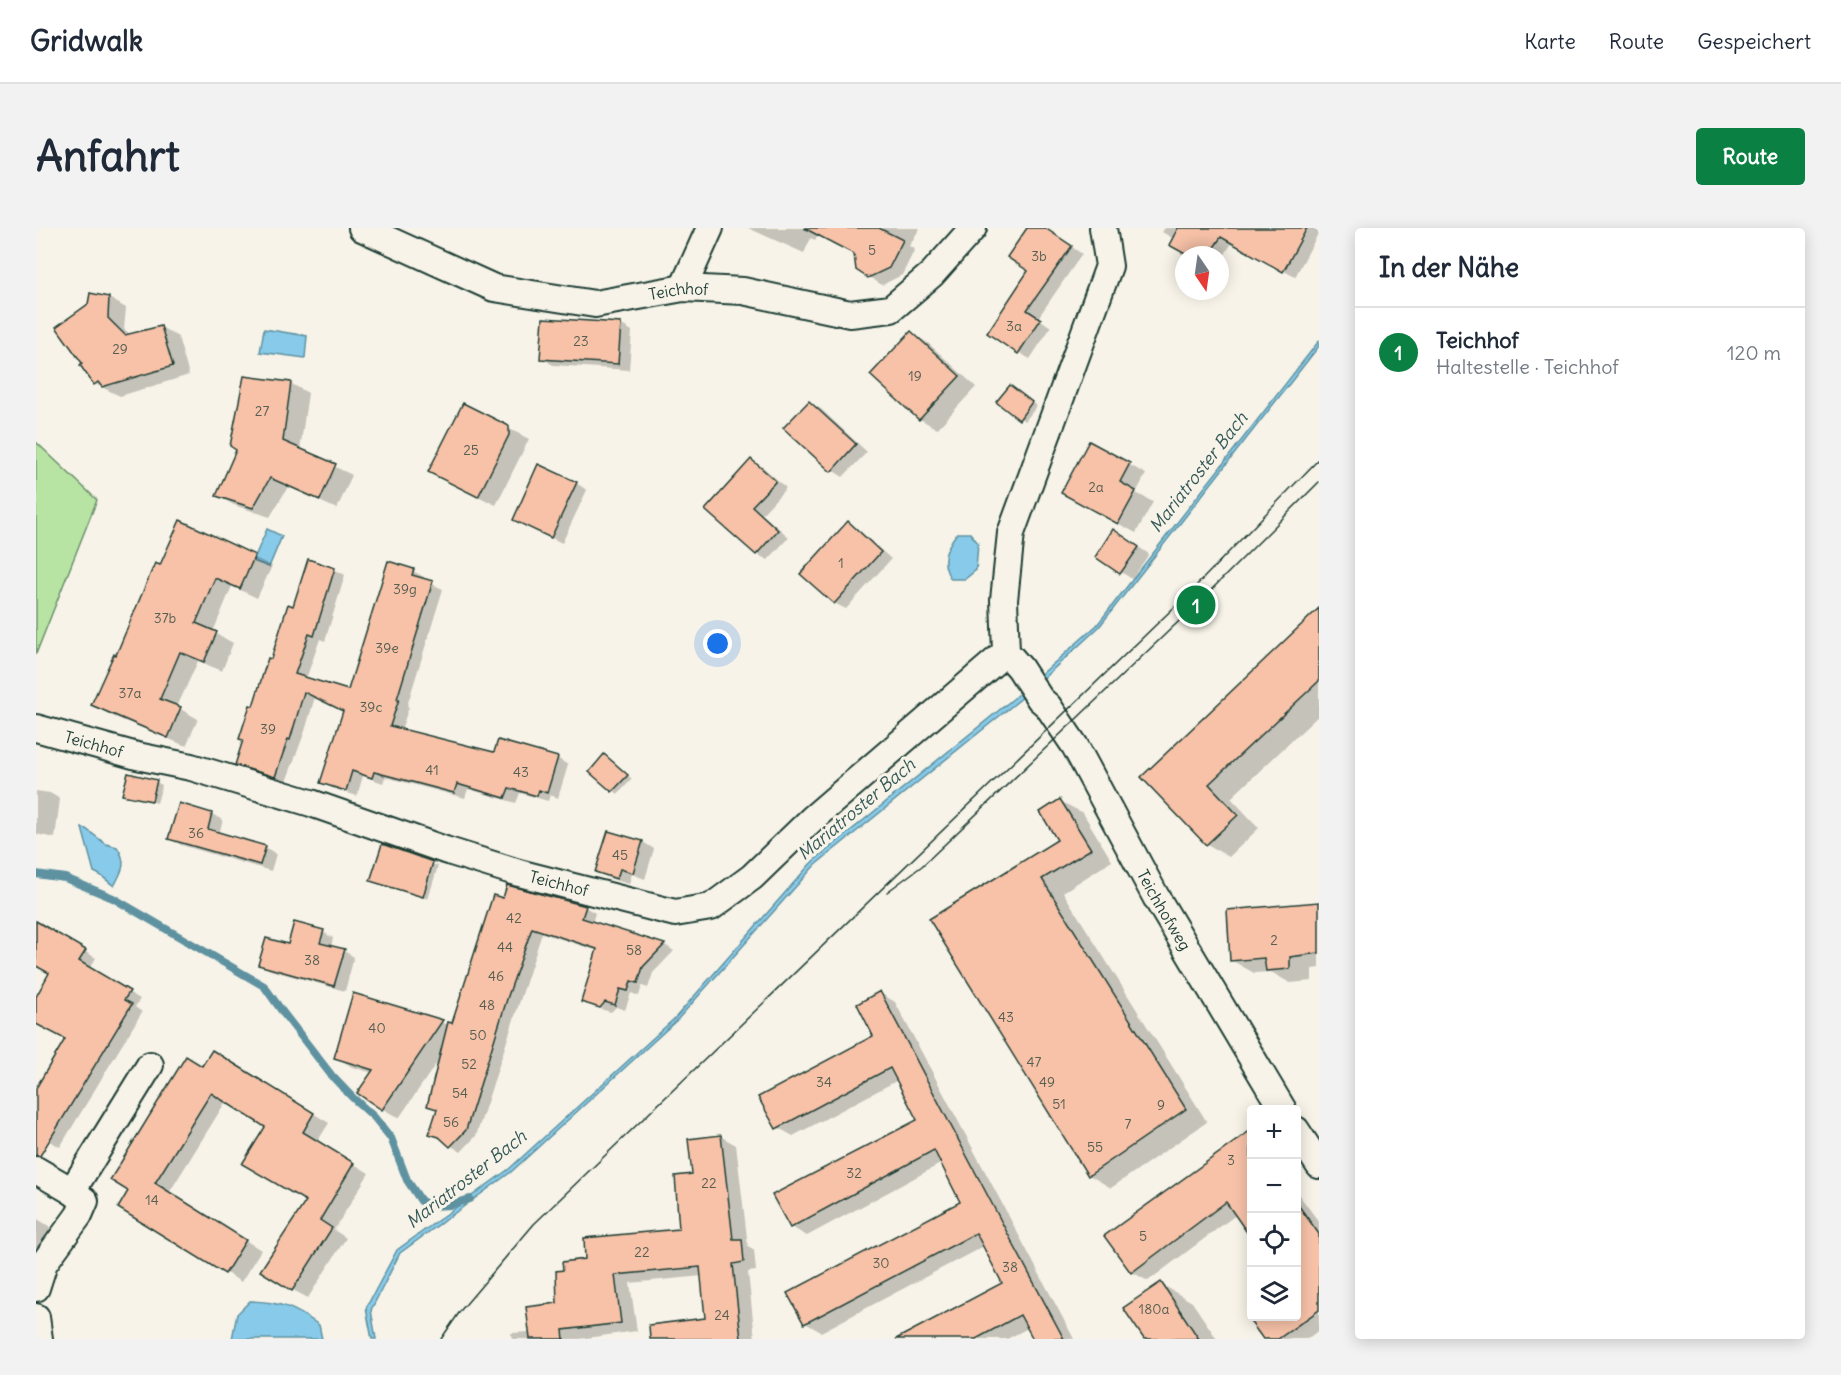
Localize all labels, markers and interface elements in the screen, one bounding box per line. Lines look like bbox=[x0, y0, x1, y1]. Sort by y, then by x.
text: Gridwalk bbox=[30, 23, 143, 59]
text: Karte bbox=[1524, 28, 1576, 55]
text: Route bbox=[1609, 28, 1664, 55]
text: Gespeichert bbox=[1697, 28, 1811, 55]
button: Route bbox=[1696, 128, 1805, 185]
text: Anfahrt bbox=[36, 130, 180, 182]
house number: 5 bbox=[868, 241, 876, 259]
north arrow bbox=[1175, 246, 1229, 300]
house number: 3b bbox=[1031, 247, 1047, 265]
text: In der Nähe bbox=[1379, 251, 1519, 284]
street label: Teichhof bbox=[647, 278, 710, 304]
house number: 3a bbox=[1006, 317, 1022, 335]
text: Teichhof bbox=[1436, 326, 1519, 354]
house number: 23 bbox=[573, 332, 589, 350]
house number: 29 bbox=[112, 340, 128, 358]
text: 1 bbox=[1395, 340, 1402, 365]
text: 120 m bbox=[1727, 340, 1781, 365]
text: Haltestelle · Teichhof bbox=[1436, 354, 1619, 379]
house number: 19 bbox=[908, 367, 922, 385]
house number: 27 bbox=[255, 402, 269, 420]
water label: Mariatroster Bach bbox=[1144, 407, 1253, 537]
house number: 25 bbox=[463, 441, 479, 459]
house number: 2a bbox=[1088, 478, 1104, 496]
house number: 1 bbox=[838, 554, 844, 572]
house number: 39g bbox=[393, 580, 417, 598]
pin: 1 bbox=[1176, 582, 1216, 628]
house number: 37b bbox=[154, 609, 177, 627]
your location bbox=[703, 629, 732, 658]
house number: 39e bbox=[375, 639, 399, 657]
house number: 37a bbox=[119, 684, 141, 702]
house number: 39c bbox=[359, 698, 383, 716]
house number: 39 bbox=[260, 720, 276, 738]
street label: Teichhof bbox=[62, 726, 126, 762]
water label: Mariatroster Bach bbox=[792, 753, 920, 865]
house number: 41 bbox=[425, 761, 439, 779]
house number: 43 bbox=[513, 763, 529, 781]
house number: 36 bbox=[188, 824, 204, 842]
house number: 45 bbox=[612, 846, 628, 864]
street label: Teichhof bbox=[527, 866, 591, 901]
street label: Teichhofweg bbox=[1133, 866, 1196, 954]
house number: 42 bbox=[506, 909, 522, 927]
house number: 2 bbox=[1270, 931, 1278, 949]
house number: 44 bbox=[497, 938, 513, 956]
house number: 58 bbox=[626, 941, 642, 959]
house number: 38 bbox=[304, 951, 320, 969]
house number: 46 bbox=[488, 967, 504, 985]
house number: 48 bbox=[479, 996, 495, 1014]
house number: 43 bbox=[998, 1008, 1014, 1026]
house number: 40 bbox=[368, 1019, 386, 1037]
house number: 50 bbox=[469, 1026, 487, 1044]
house number: 47 bbox=[1027, 1053, 1042, 1071]
house number: 52 bbox=[461, 1055, 477, 1073]
house number: 34 bbox=[816, 1073, 832, 1091]
house number: 49 bbox=[1039, 1073, 1055, 1091]
house number: 54 bbox=[452, 1084, 468, 1102]
house number: 51 bbox=[1052, 1095, 1066, 1113]
house number: 9 bbox=[1157, 1096, 1165, 1114]
map controls bbox=[1247, 1105, 1301, 1321]
button: + bbox=[1247, 1105, 1301, 1159]
house number: 56 bbox=[443, 1113, 459, 1131]
house number: 7 bbox=[1125, 1115, 1132, 1133]
water label: Mariatroster Bach bbox=[401, 1124, 531, 1233]
house number: 55 bbox=[1087, 1138, 1103, 1156]
house number: 3 bbox=[1227, 1151, 1235, 1169]
button: − bbox=[1247, 1159, 1301, 1213]
house number: 32 bbox=[846, 1164, 862, 1182]
house number: 22 bbox=[701, 1174, 717, 1192]
house number: 14 bbox=[145, 1191, 159, 1209]
button: locate bbox=[1247, 1213, 1301, 1267]
house number: 5 bbox=[1139, 1227, 1147, 1245]
house number: 22 bbox=[634, 1243, 650, 1261]
house number: 30 bbox=[872, 1254, 890, 1272]
house number: 38 bbox=[1002, 1258, 1018, 1276]
button: layers bbox=[1247, 1267, 1301, 1321]
house number: 180a bbox=[1139, 1300, 1169, 1318]
house number: 24 bbox=[714, 1306, 730, 1324]

